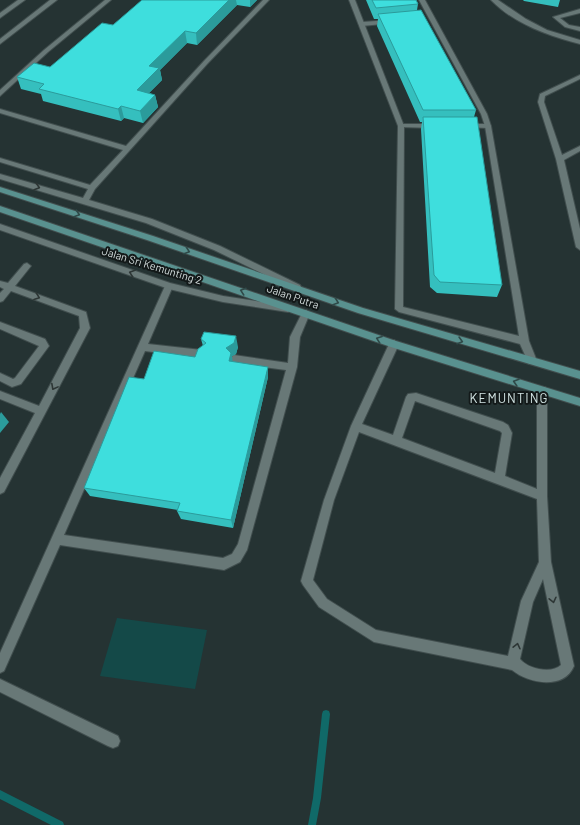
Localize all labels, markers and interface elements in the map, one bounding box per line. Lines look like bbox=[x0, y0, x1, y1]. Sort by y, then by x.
one-way arrow bbox=[34, 182, 41, 191]
one-way arrow bbox=[73, 210, 80, 218]
street label: Jalan Sri Kemunting 2 bbox=[100, 244, 204, 286]
one-way arrow bbox=[183, 246, 190, 255]
one-way arrow bbox=[129, 269, 136, 278]
street label: Jalan Putra bbox=[265, 281, 321, 311]
one-way arrow bbox=[239, 288, 246, 296]
one-way arrow bbox=[33, 292, 40, 301]
one-way arrow bbox=[332, 298, 339, 306]
one-way arrow bbox=[375, 335, 382, 344]
one-way arrow bbox=[456, 336, 463, 345]
one-way arrow bbox=[513, 378, 520, 387]
one-way arrow bbox=[51, 382, 59, 390]
district label: KEMUNTING bbox=[470, 390, 548, 406]
one-way arrow bbox=[548, 597, 556, 604]
one-way arrow bbox=[512, 643, 520, 649]

